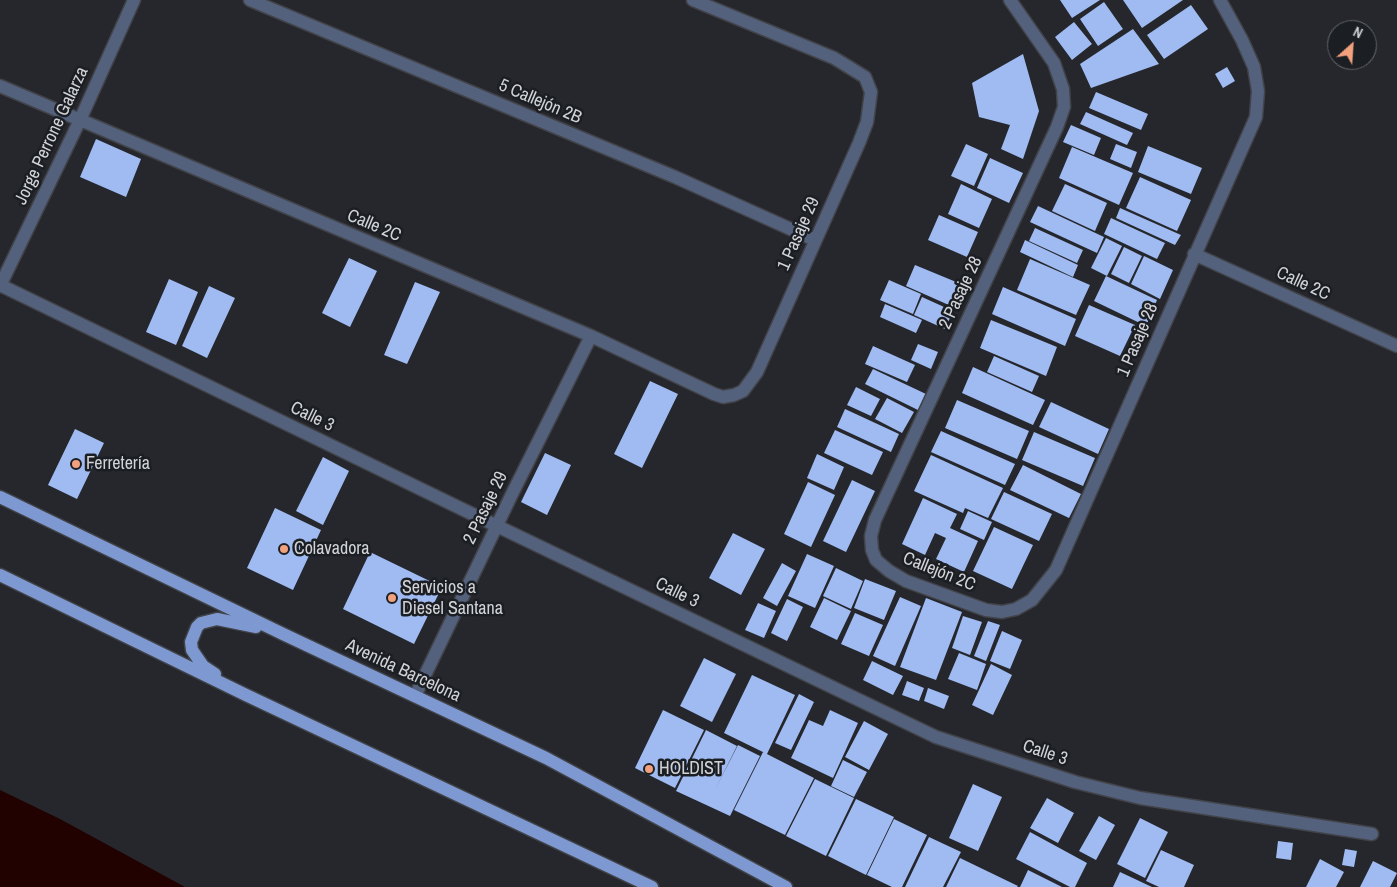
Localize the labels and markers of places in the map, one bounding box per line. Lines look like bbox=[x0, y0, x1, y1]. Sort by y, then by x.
place label: Ferretería bbox=[86, 453, 150, 475]
marker: Ferretería bbox=[70, 458, 82, 470]
place label: Colavadora bbox=[294, 538, 369, 560]
marker: Colavadora bbox=[278, 543, 290, 555]
place label: Servicios a Diesel Santana bbox=[402, 577, 503, 620]
marker: Servicios a Diesel Santana bbox=[386, 592, 398, 604]
place label: HOLDIST bbox=[659, 758, 723, 780]
marker: HOLDIST bbox=[643, 763, 655, 775]

